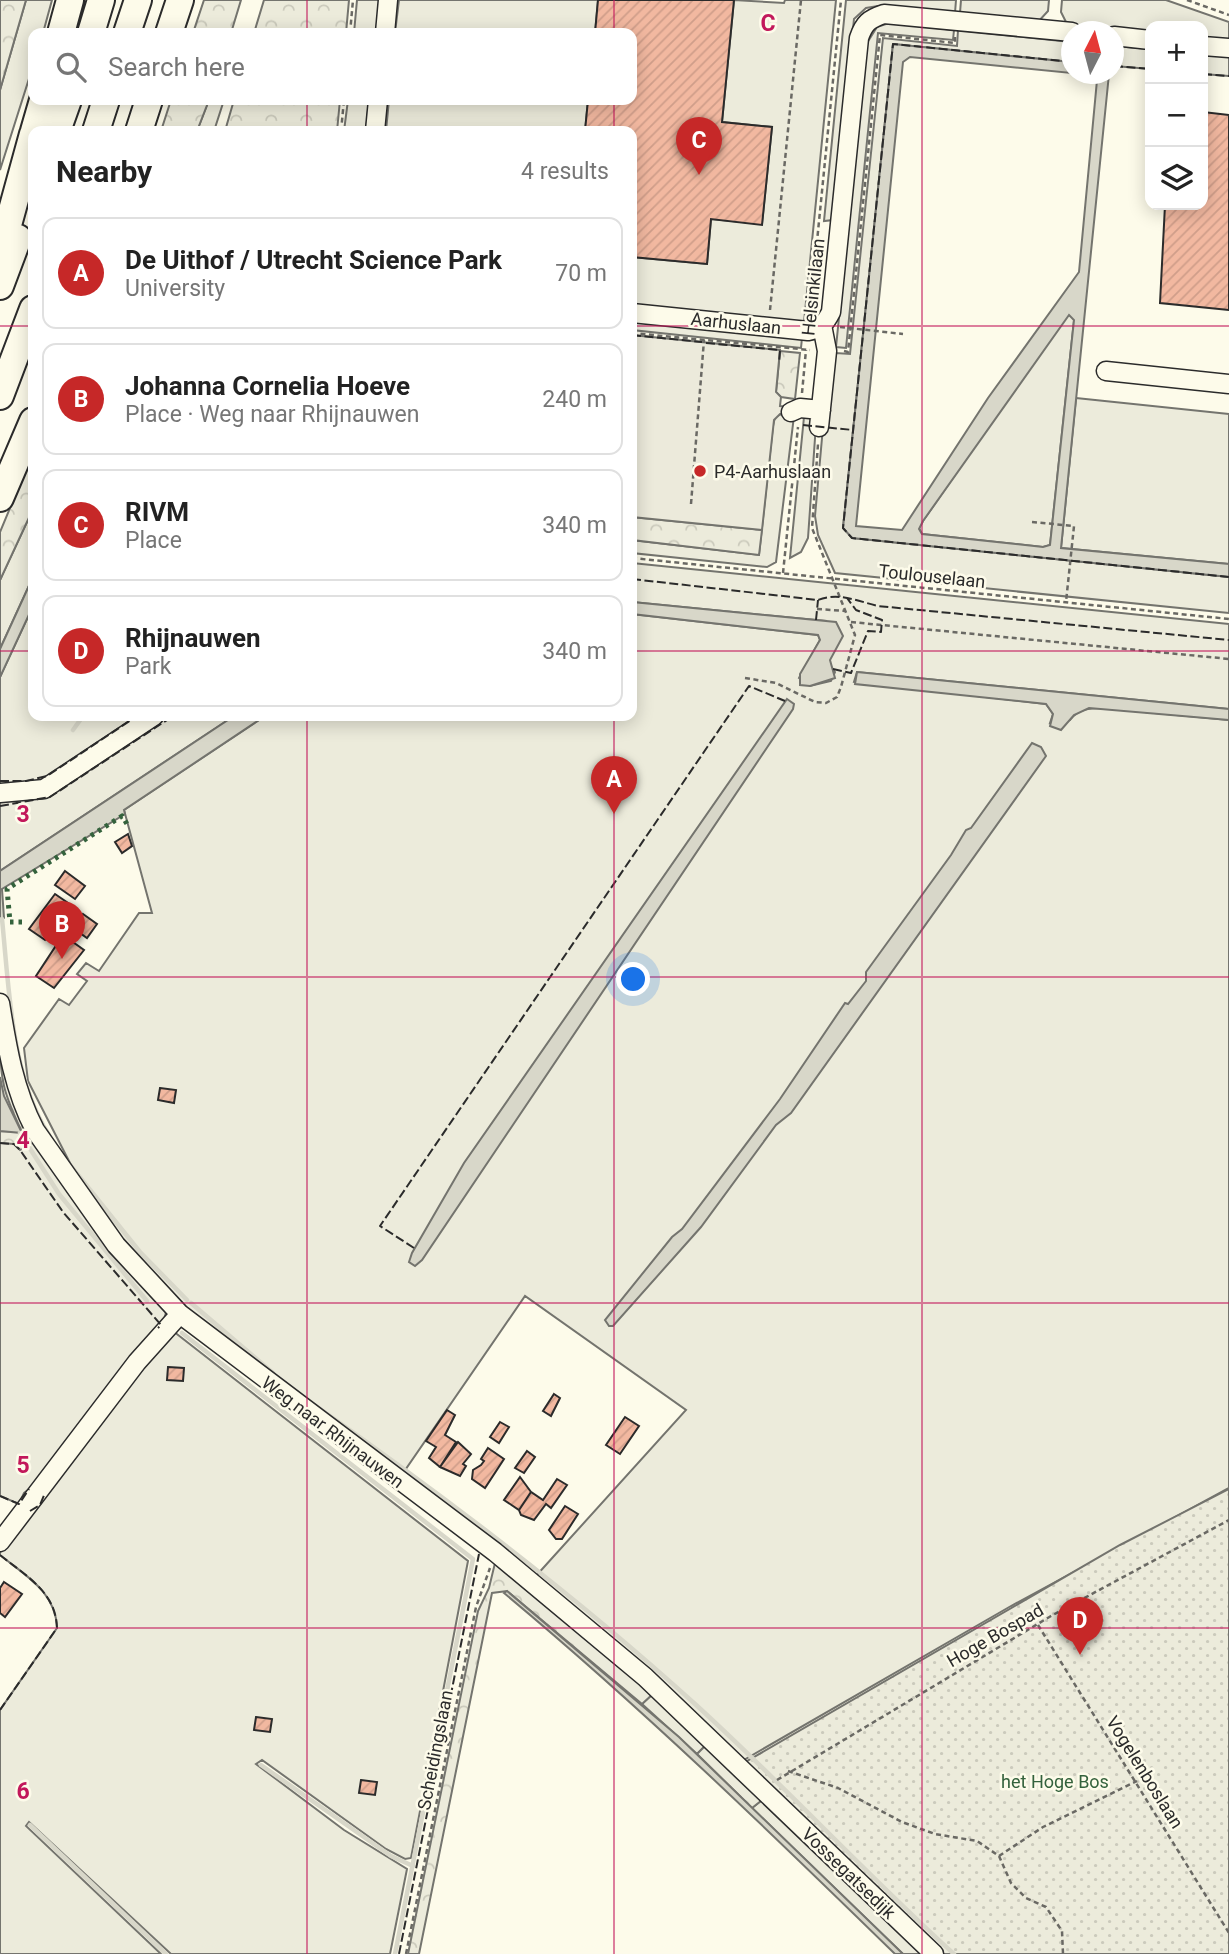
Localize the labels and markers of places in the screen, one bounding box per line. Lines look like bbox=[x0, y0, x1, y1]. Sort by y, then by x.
pin: C bbox=[676, 117, 722, 175]
place label: P4-Aarhuslaan bbox=[714, 461, 831, 482]
marker: P4-Aarhuslaan bbox=[692, 463, 708, 479]
pin: A bbox=[591, 756, 637, 814]
pin: B bbox=[39, 901, 85, 959]
pin: D bbox=[1057, 1597, 1103, 1655]

